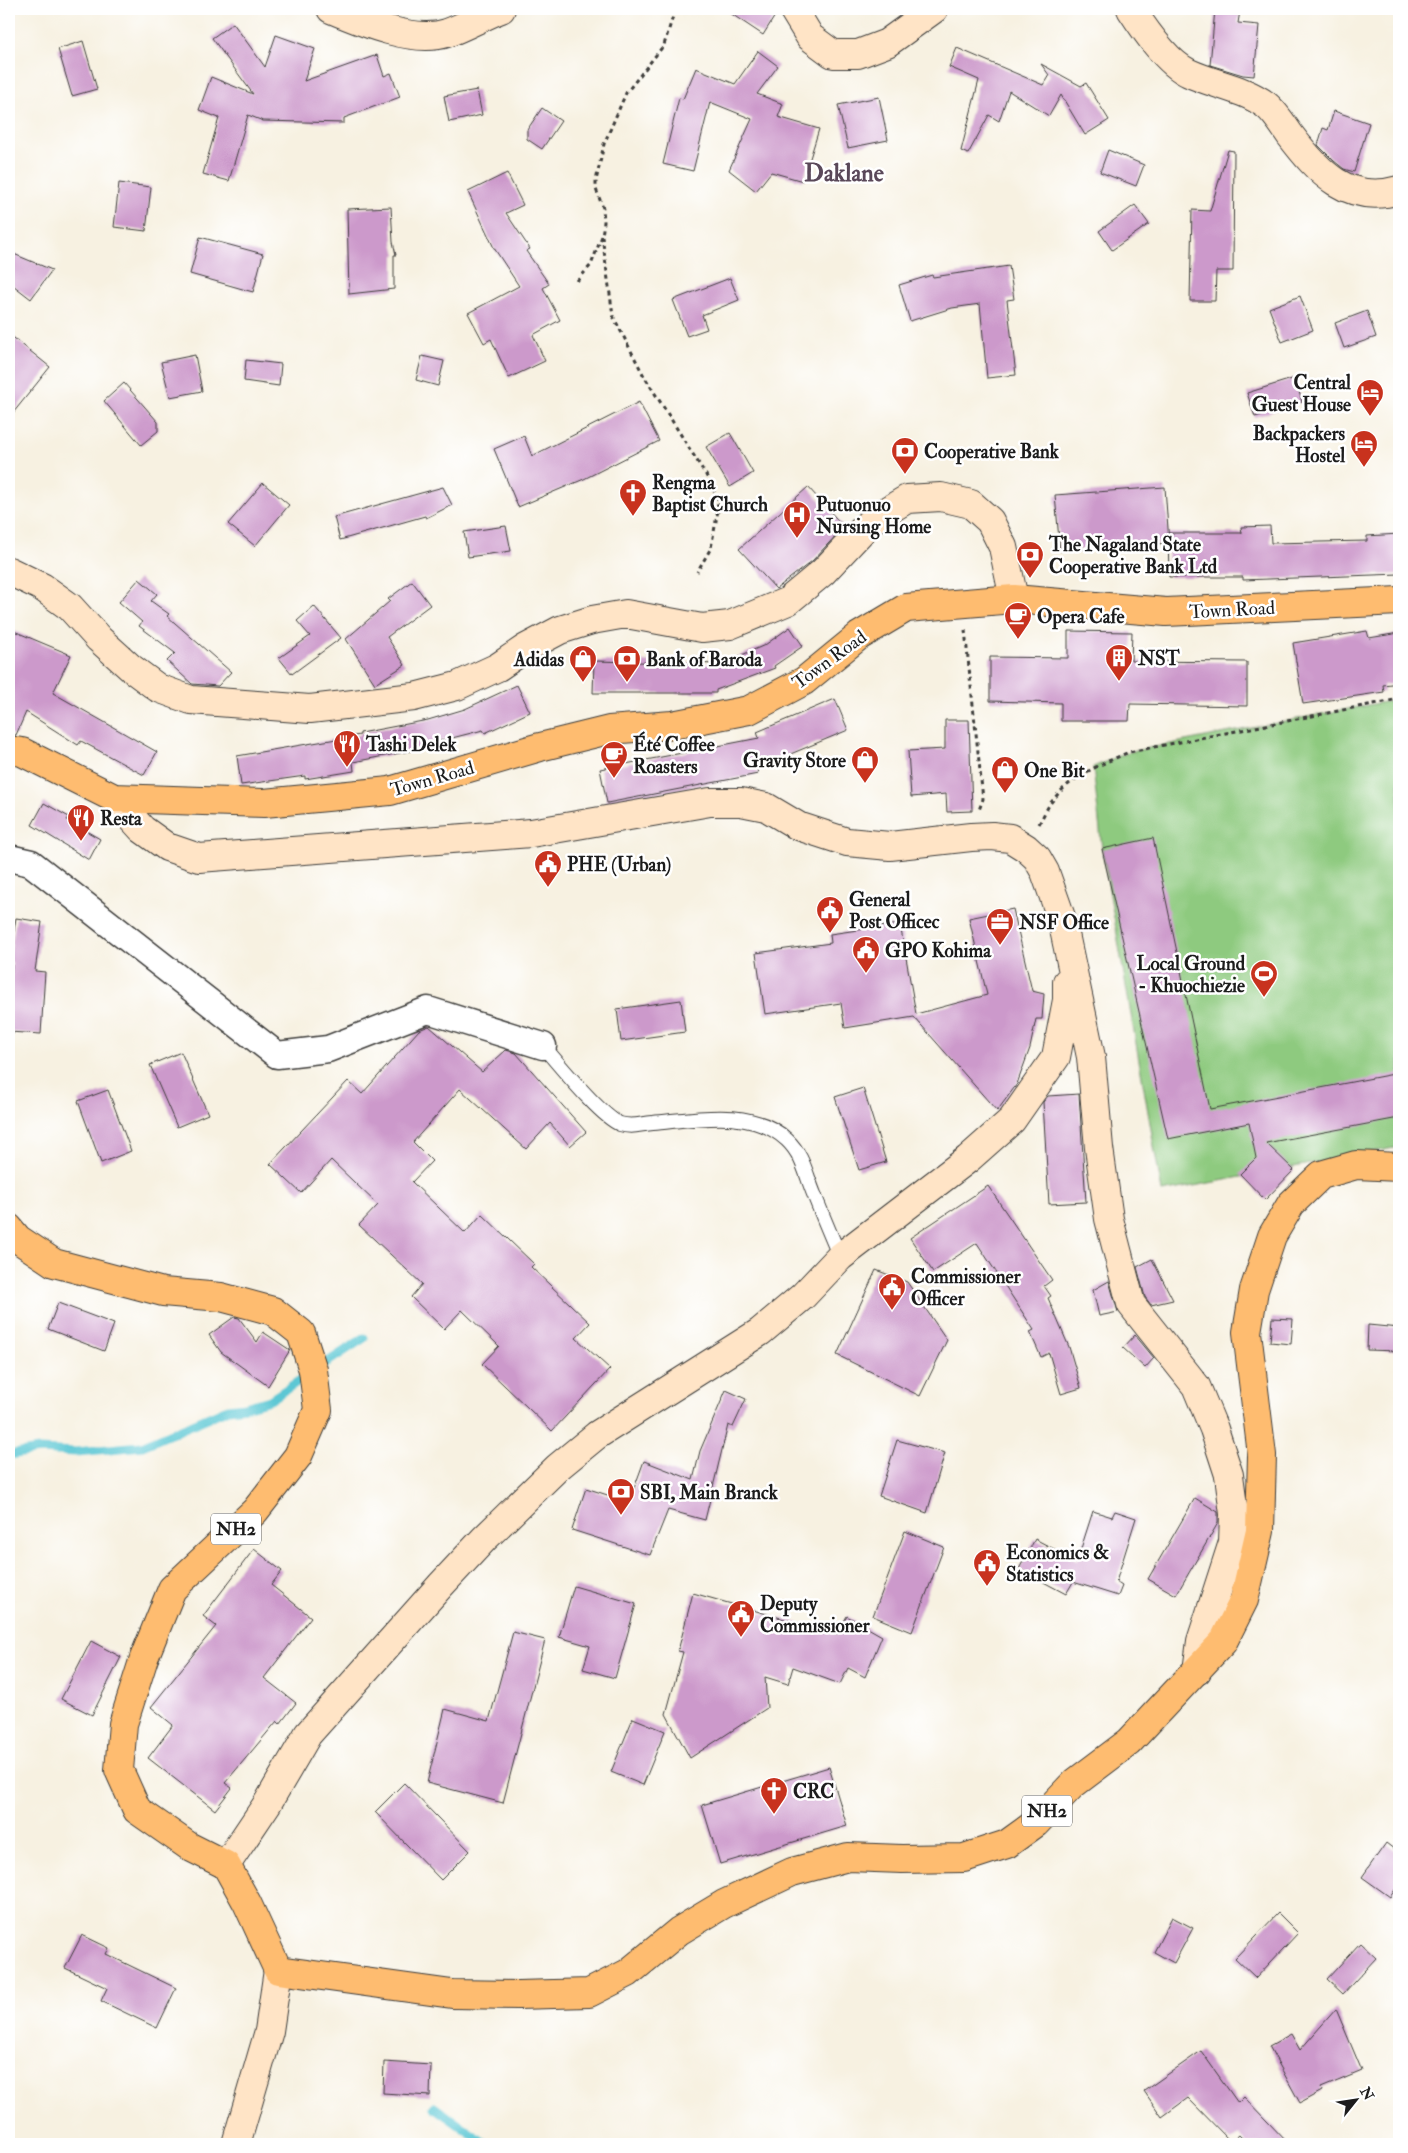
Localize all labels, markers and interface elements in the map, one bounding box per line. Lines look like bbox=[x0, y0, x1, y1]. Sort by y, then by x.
district label: Daklane bbox=[804, 158, 884, 189]
place label: Central Guest House bbox=[1252, 371, 1351, 417]
hotel icon: Central Guest House bbox=[1355, 378, 1385, 417]
place label: Backpackers Hostel bbox=[1253, 422, 1345, 468]
hotel icon: Backpackers Hostel bbox=[1349, 429, 1379, 468]
bank icon: Cooperative Bank bbox=[890, 436, 920, 475]
place label: Cooperative Bank bbox=[924, 440, 1060, 465]
place label: Rengma Baptist Church bbox=[652, 471, 768, 518]
church icon: Rengma Baptist Church bbox=[618, 478, 648, 517]
place label: Putuonuo Nursing Home bbox=[815, 493, 931, 540]
hospital icon: Putuonuo Nursing Home bbox=[782, 500, 812, 539]
place label: The Nagaland State Cooperative Bank Ltd bbox=[1048, 533, 1218, 580]
bank icon: The Nagaland State Cooperative Bank Ltd bbox=[1015, 540, 1045, 579]
street label: Town Road bbox=[1189, 596, 1276, 624]
cafe icon: Opera Cafe bbox=[1003, 601, 1033, 640]
place label: Opera Cafe bbox=[1037, 605, 1125, 630]
street label: Town Road bbox=[788, 624, 872, 695]
building icon: NST bbox=[1104, 643, 1134, 682]
shop icon: Adidas bbox=[568, 644, 598, 683]
bank icon: Bank of Baroda bbox=[612, 644, 642, 683]
place label: NST bbox=[1137, 647, 1181, 671]
place label: Adidas bbox=[513, 648, 564, 672]
place label: Bank of Baroda bbox=[646, 648, 763, 672]
restaurant icon: Tashi Delek bbox=[332, 729, 362, 768]
place label: Été Coffee Roasters bbox=[633, 731, 715, 779]
place label: Tashi Delek bbox=[365, 733, 457, 757]
cafe icon: Été Coffee Roasters bbox=[599, 740, 629, 779]
shop icon: Gravity Store bbox=[850, 745, 880, 784]
place label: Gravity Store bbox=[743, 749, 846, 774]
street label: Town Road bbox=[388, 755, 477, 802]
shop icon: One Bit bbox=[990, 755, 1020, 794]
place label: One Bit bbox=[1024, 759, 1085, 783]
restaurant icon: Resta bbox=[66, 803, 96, 842]
place label: Resta bbox=[100, 807, 143, 831]
public building icon: PHE (Urban) bbox=[533, 849, 563, 888]
place label: PHE (Urban) bbox=[567, 853, 671, 877]
place label: General Post Officec bbox=[849, 888, 940, 934]
public building icon: General Post Officec bbox=[815, 895, 845, 934]
office icon: NSF Office bbox=[985, 907, 1015, 946]
place label: NSF Office bbox=[1018, 911, 1109, 935]
public building icon: GPO Kohima bbox=[851, 935, 881, 974]
place label: GPO Kohima bbox=[885, 939, 992, 963]
place label: Local Ground - Khuochiezie bbox=[1137, 952, 1246, 998]
sports icon: Local Ground - Khuochiezie bbox=[1249, 959, 1279, 998]
place label: Commissioner Officer bbox=[911, 1265, 1021, 1311]
public building icon: Commissioner Officer bbox=[877, 1272, 907, 1311]
bank icon: SBI, Main Branck bbox=[606, 1477, 636, 1516]
place label: SBI, Main Branck bbox=[640, 1481, 779, 1505]
road number: NH2 bbox=[211, 1514, 261, 1545]
place label: Economics & Statistics bbox=[1006, 1541, 1109, 1587]
public building icon: Economics & Statistics bbox=[972, 1548, 1002, 1587]
place label: Deputy Commissioner bbox=[760, 1592, 870, 1638]
public building icon: Deputy Commissioner bbox=[726, 1599, 756, 1638]
church icon: CRC bbox=[759, 1776, 789, 1815]
place label: CRC bbox=[793, 1780, 834, 1804]
road number: NH2 bbox=[1022, 1795, 1072, 1826]
north arrow bbox=[1330, 2076, 1380, 2126]
text: N bbox=[1356, 2083, 1378, 2104]

